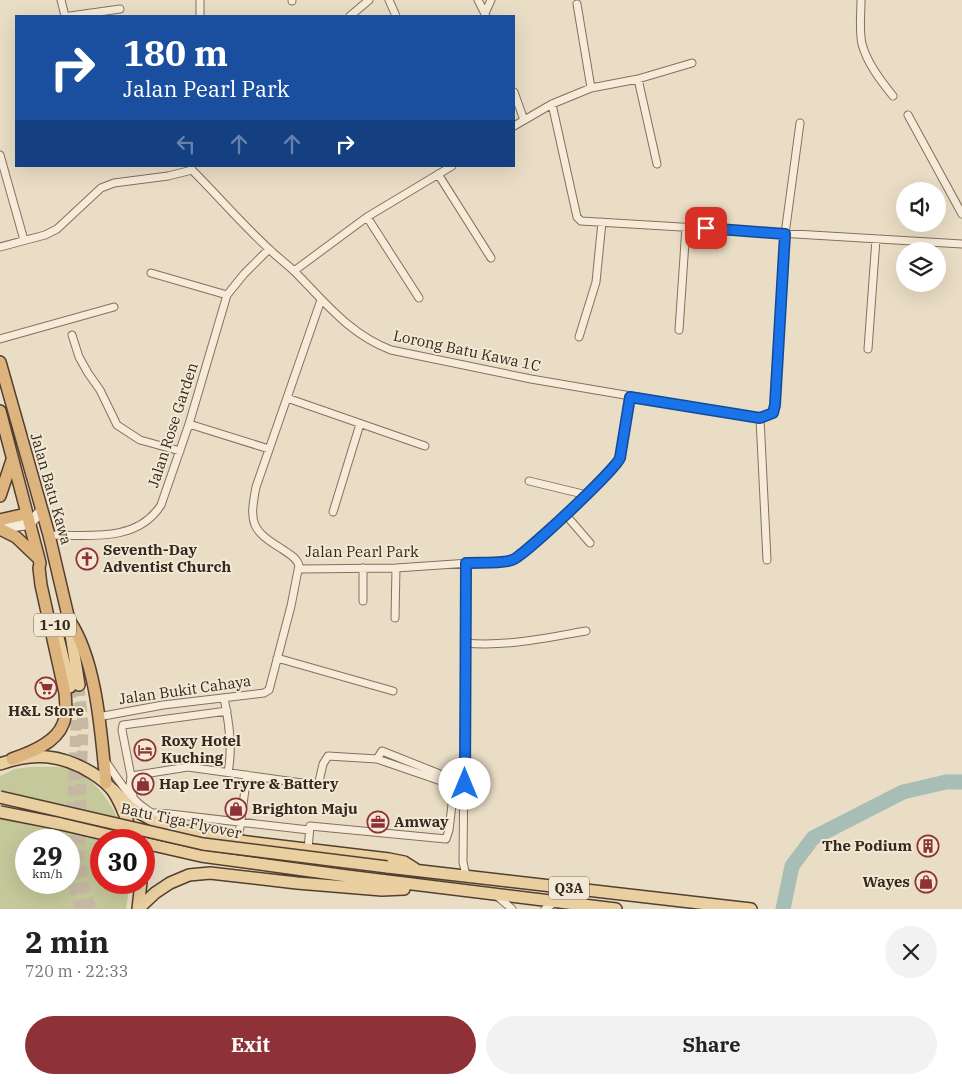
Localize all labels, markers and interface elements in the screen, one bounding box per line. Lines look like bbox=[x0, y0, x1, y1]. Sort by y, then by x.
text: 180 m bbox=[123, 30, 228, 76]
icon: right bbox=[40, 35, 105, 100]
text: Jalan Pearl Park bbox=[123, 74, 290, 103]
icon: left bbox=[172, 130, 200, 158]
icon: ahead bbox=[225, 130, 253, 158]
icon: ahead bbox=[278, 130, 306, 158]
icon: right bbox=[331, 130, 359, 158]
map controls bbox=[896, 182, 946, 292]
button: sound bbox=[896, 182, 946, 232]
pin bbox=[685, 207, 727, 249]
icon: arrive bbox=[692, 214, 720, 242]
button: layers bbox=[896, 242, 946, 292]
street label: Lorong Batu Kawa 1C bbox=[392, 326, 543, 375]
street label: Jalan Rose Garden bbox=[143, 359, 202, 490]
street label: Jalan Batu Kawa bbox=[26, 431, 76, 547]
place label: Seventh-Day Adventist Church bbox=[103, 540, 232, 576]
street label: Jalan Pearl Park bbox=[305, 542, 419, 561]
church icon: Seventh-Day Adventist Church bbox=[75, 547, 99, 571]
road number: 1-10 bbox=[34, 614, 76, 636]
street label: Jalan Bukit Cahaya bbox=[118, 671, 252, 708]
supermarket icon: H&L Store bbox=[34, 676, 58, 700]
place label: H&L Store bbox=[8, 701, 84, 720]
place label: Roxy Hotel Kuching bbox=[161, 731, 241, 767]
hotel icon: Roxy Hotel Kuching bbox=[133, 738, 157, 762]
position arrow bbox=[438, 757, 490, 809]
shop icon: Hap Lee Tryre & Battery bbox=[131, 772, 155, 796]
place label: Hap Lee Tryre & Battery bbox=[159, 774, 339, 793]
shop icon: Brighton Maju bbox=[224, 797, 248, 821]
street label: Batu Tiga Flyover bbox=[119, 798, 244, 843]
place label: Brighton Maju bbox=[252, 799, 358, 818]
office icon: Amway bbox=[366, 810, 390, 834]
place label: Amway bbox=[394, 812, 449, 831]
speed limit sign: 30 bbox=[90, 829, 155, 894]
building icon: The Podium bbox=[916, 834, 940, 858]
place label: The Podium bbox=[822, 836, 912, 855]
text: 29 bbox=[32, 839, 63, 872]
text: km/h bbox=[32, 866, 63, 881]
shop icon: Wayes bbox=[914, 870, 938, 894]
place label: Wayes bbox=[863, 872, 910, 891]
road number: Q3A bbox=[549, 876, 589, 900]
text: 2 min bbox=[25, 922, 109, 961]
button: close bbox=[885, 926, 937, 978]
text: 720 m · 22:33 bbox=[25, 961, 128, 981]
button: Exit bbox=[25, 1016, 476, 1074]
button: Share bbox=[486, 1016, 937, 1074]

